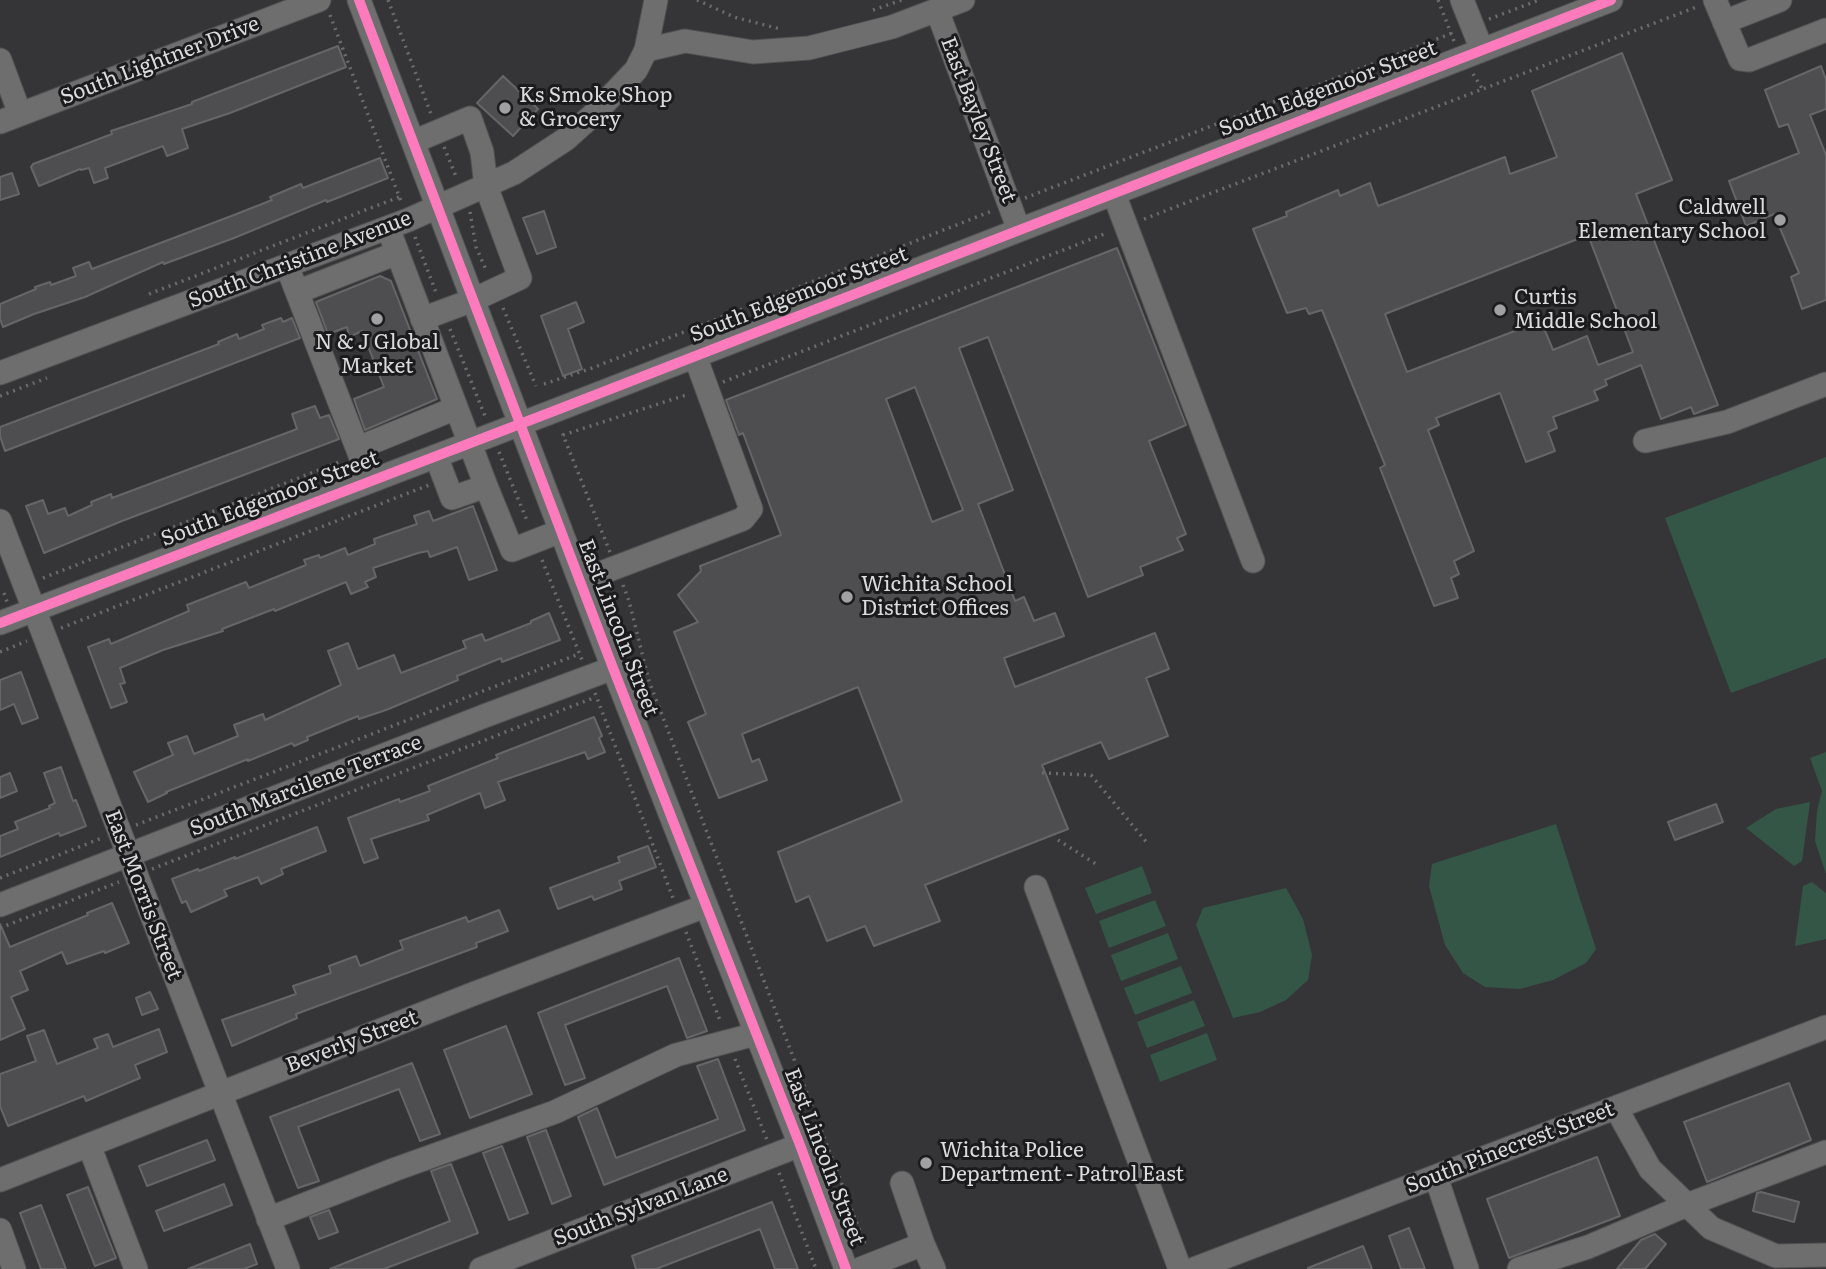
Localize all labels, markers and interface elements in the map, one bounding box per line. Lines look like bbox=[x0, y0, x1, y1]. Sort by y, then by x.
street label: South Lightner Drive bbox=[57, 11, 263, 111]
street label: East Bayley Street bbox=[935, 33, 1021, 207]
street label: South Edgemoor Street bbox=[1216, 36, 1440, 142]
place label: Ks Smoke Shop & Grocery bbox=[519, 83, 672, 133]
marker: Ks Smoke Shop & Grocery bbox=[497, 100, 513, 116]
place label: Caldwell Elementary School bbox=[1577, 195, 1766, 245]
street label: South Christine Avenue bbox=[185, 206, 415, 314]
marker: Caldwell Elementary School bbox=[1772, 212, 1788, 228]
street label: South Edgemoor Street bbox=[687, 242, 911, 348]
place label: Curtis Middle School bbox=[1514, 285, 1657, 335]
marker: Curtis Middle School bbox=[1492, 302, 1508, 318]
marker: N & J Global Market bbox=[369, 311, 385, 327]
place label: N & J Global Market bbox=[315, 330, 439, 380]
street label: South Edgemoor Street bbox=[158, 446, 382, 552]
street label: East Lincoln Street bbox=[573, 536, 663, 720]
place label: Wichita School District Offices bbox=[861, 572, 1013, 622]
marker: Wichita School District Offices bbox=[839, 589, 855, 605]
street label: South Marcilene Terrace bbox=[186, 730, 426, 842]
street label: East Morris Street bbox=[99, 807, 187, 983]
street label: Beverly Street bbox=[282, 1005, 422, 1079]
street label: East Lincoln Street bbox=[779, 1065, 869, 1249]
street label: South Pinecrest Street bbox=[1402, 1097, 1618, 1199]
place label: Wichita Police Department - Patrol East bbox=[940, 1138, 1184, 1188]
marker: Wichita Police Department - Patrol East bbox=[918, 1155, 934, 1171]
street label: South Sylvan Lane bbox=[550, 1162, 732, 1252]

